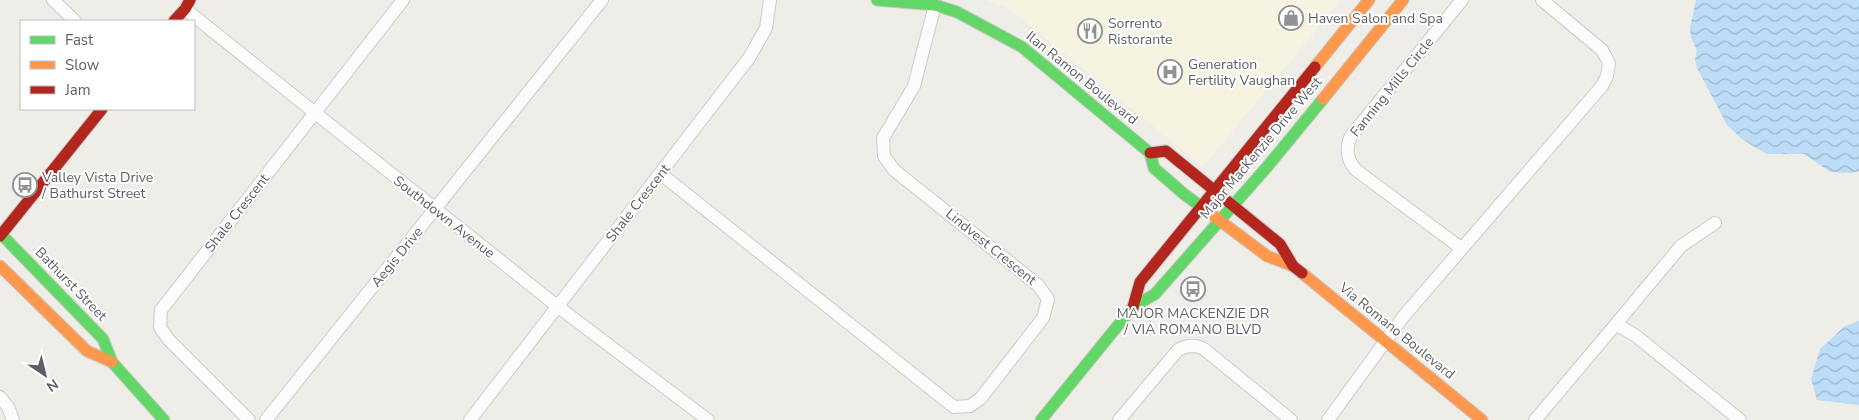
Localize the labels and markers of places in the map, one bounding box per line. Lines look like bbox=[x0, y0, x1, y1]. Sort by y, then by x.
shop icon: Haven Salon and Spa bbox=[1278, 5, 1304, 31]
place label: Haven Salon and Spa bbox=[1308, 9, 1443, 28]
place label: Sorrento Ristorante bbox=[1108, 14, 1172, 49]
restaurant icon: Sorrento Ristorante bbox=[1077, 18, 1103, 44]
place label: Generation Fertility Vaughan bbox=[1188, 55, 1295, 90]
hospital icon: Generation Fertility Vaughan bbox=[1157, 59, 1183, 85]
place label: Valley Vista Drive / Bathurst Street bbox=[41, 168, 153, 203]
bus stop icon: Valley Vista Drive / Bathurst Street bbox=[12, 172, 38, 198]
bus stop icon: MAJOR MACKENZIE DR / VIA ROMANO BLVD bbox=[1180, 276, 1206, 302]
place label: MAJOR MACKENZIE DR / VIA ROMANO BLVD bbox=[1117, 304, 1269, 339]

